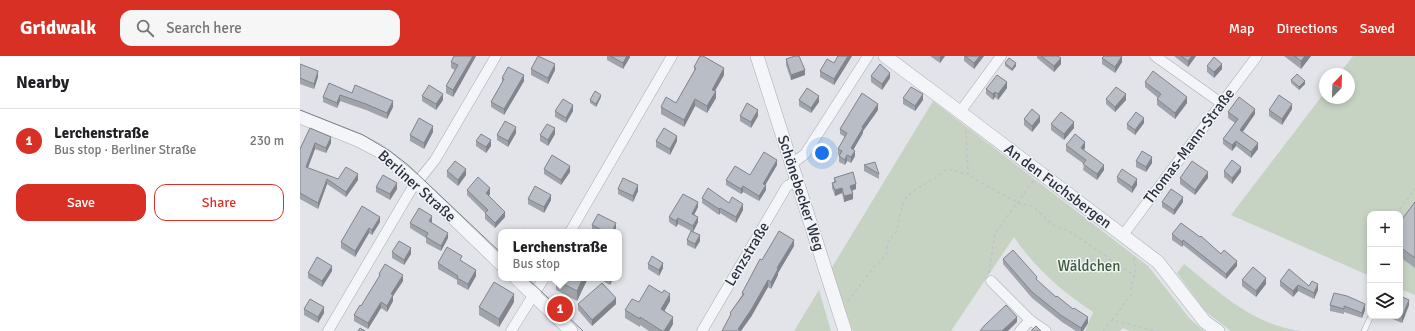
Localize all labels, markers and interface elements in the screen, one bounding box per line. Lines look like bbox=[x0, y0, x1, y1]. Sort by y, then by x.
search box bbox=[120, 10, 400, 46]
text: Gridwalk bbox=[20, 16, 96, 40]
icon: search bbox=[134, 17, 156, 39]
text: Search here bbox=[166, 19, 242, 37]
text: Map bbox=[1229, 20, 1255, 37]
text: Directions bbox=[1277, 20, 1338, 37]
text: Saved bbox=[1360, 20, 1395, 37]
north arrow bbox=[1319, 68, 1355, 104]
text: Nearby bbox=[16, 72, 69, 93]
street label: Thomas-Mann-Straße bbox=[1140, 85, 1238, 207]
text: Lerchenstraße bbox=[54, 124, 149, 142]
text: 1 bbox=[25, 133, 33, 149]
text: 230 m bbox=[250, 133, 284, 149]
street label: Schönebecker Weg bbox=[774, 133, 828, 253]
street label: An den Fuchsbergen bbox=[1001, 140, 1115, 232]
text: Bus stop · Berliner Straße bbox=[54, 142, 196, 158]
your location bbox=[812, 143, 832, 163]
street label: Berliner Straße bbox=[374, 146, 460, 226]
button: Save bbox=[16, 184, 146, 221]
button: Share bbox=[154, 184, 284, 221]
map controls bbox=[1367, 211, 1403, 319]
button: + bbox=[1367, 211, 1403, 247]
street label: Lenzstraße bbox=[721, 219, 773, 289]
popup bbox=[498, 229, 622, 281]
text: Lerchenstraße bbox=[513, 238, 607, 256]
button: − bbox=[1367, 247, 1403, 283]
text: Bus stop bbox=[513, 256, 560, 272]
park label: Wäldchen bbox=[1058, 257, 1121, 275]
button: layers bbox=[1367, 283, 1403, 319]
pin: 1 bbox=[547, 294, 573, 324]

